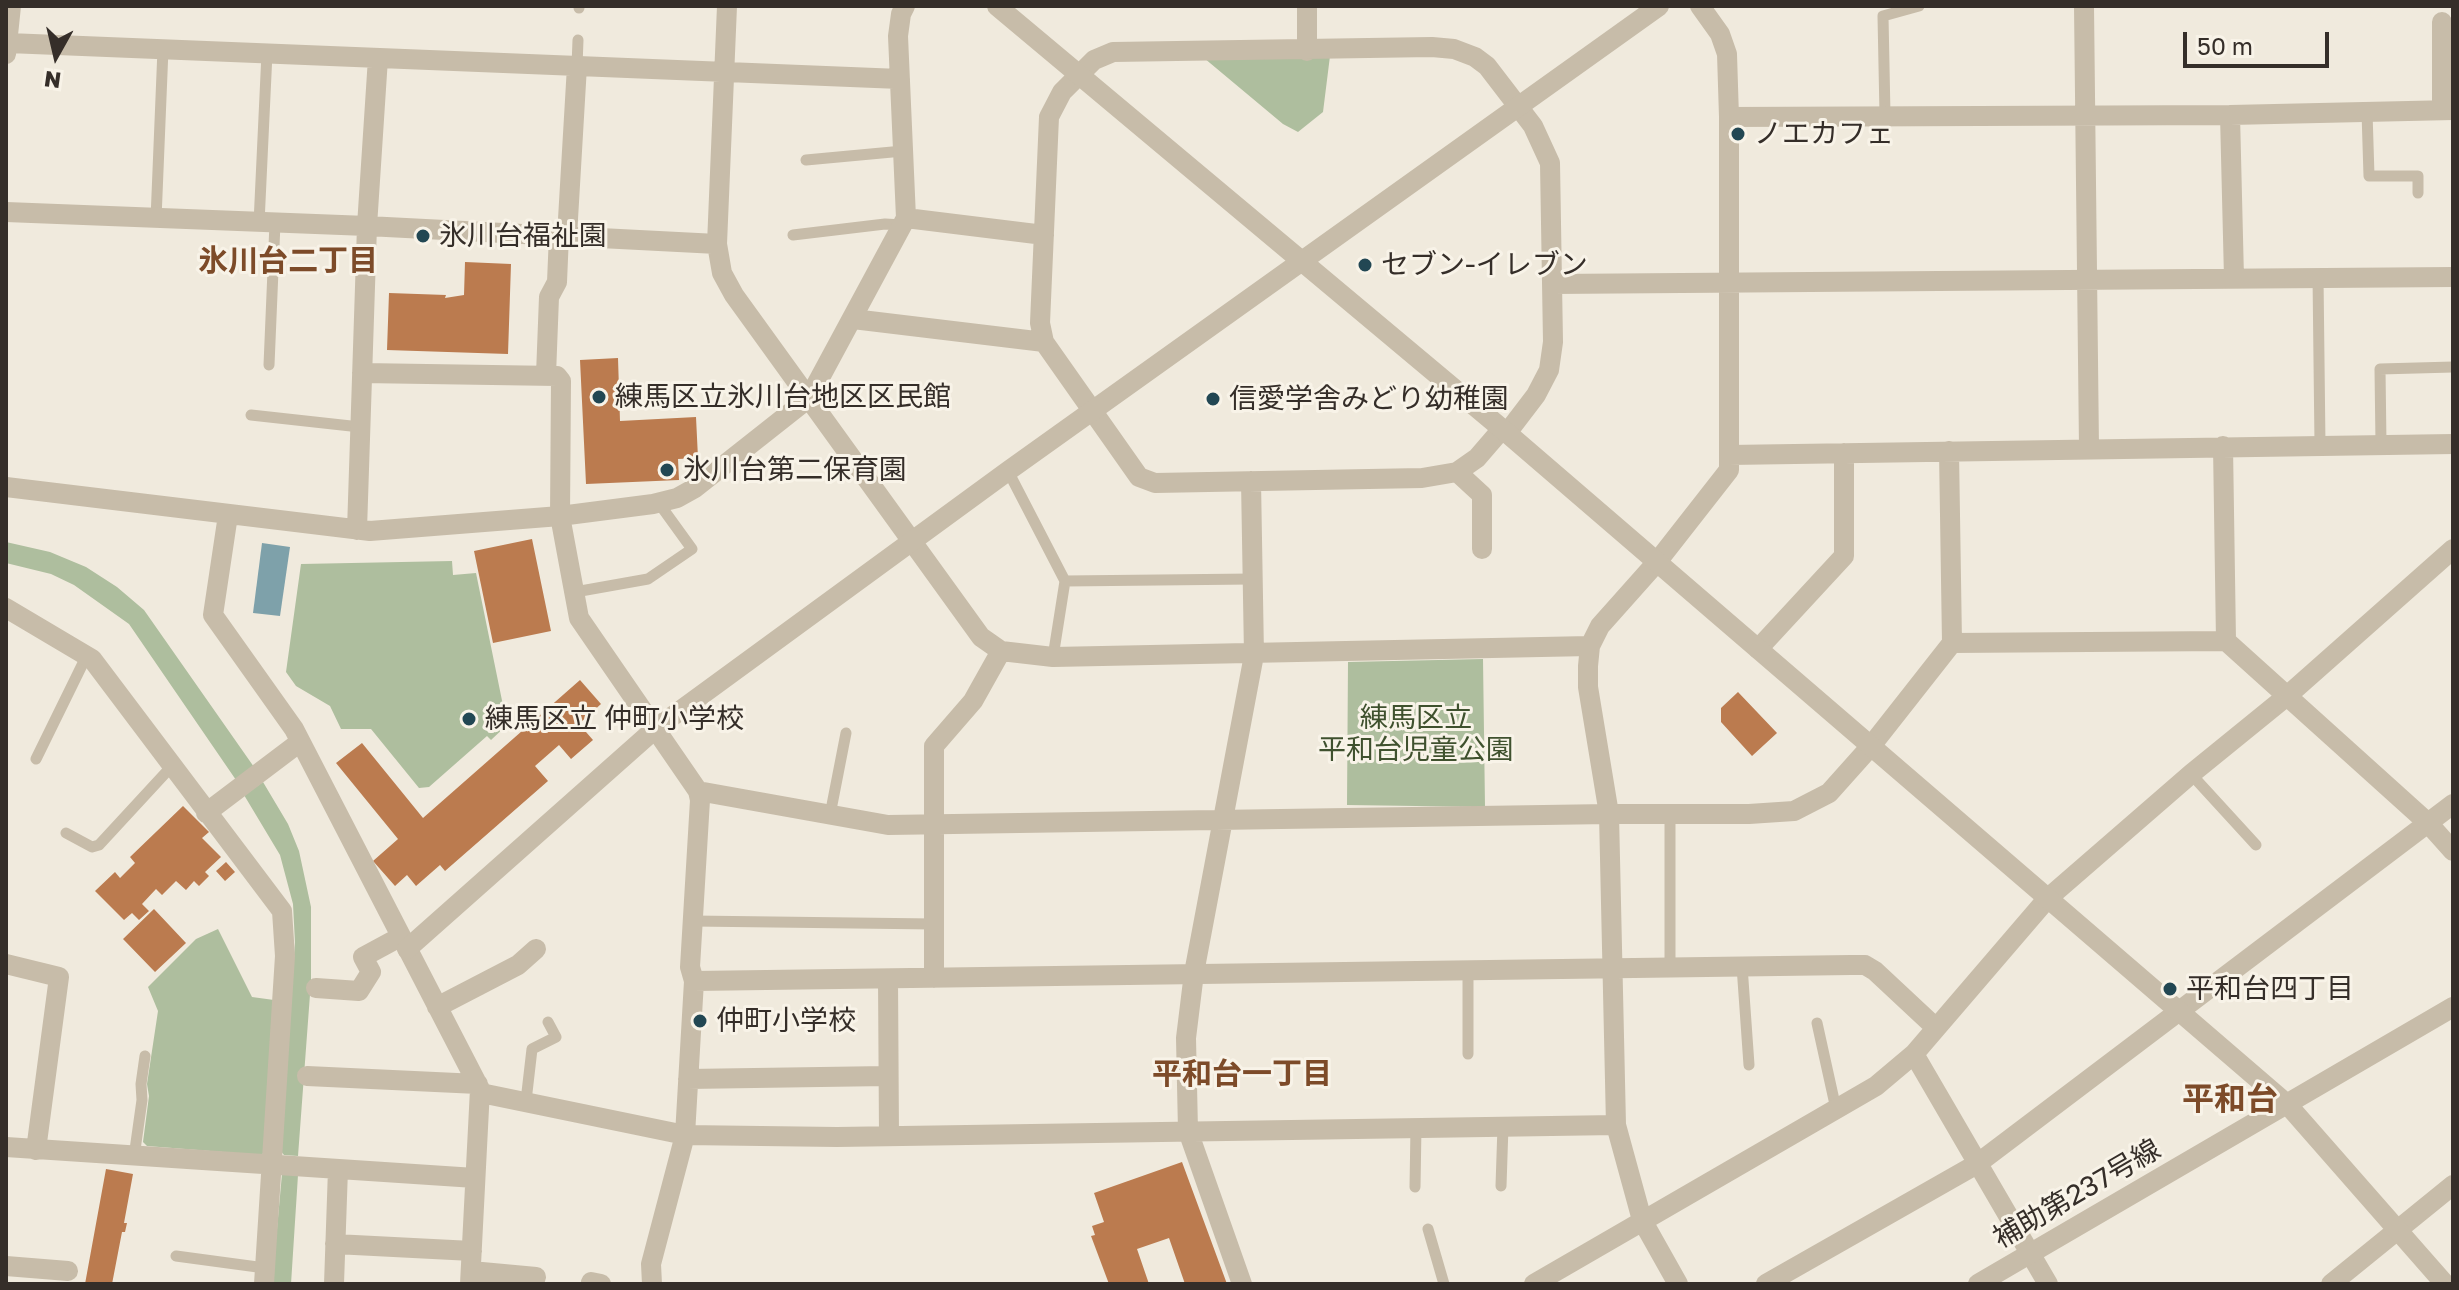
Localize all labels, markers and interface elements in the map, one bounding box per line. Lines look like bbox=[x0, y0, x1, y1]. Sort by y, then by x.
north arrow bbox=[16, 16, 96, 96]
scale bar bbox=[2187, 16, 2333, 66]
text: 50 m bbox=[2197, 31, 2253, 60]
text: N bbox=[42, 66, 63, 95]
place label: ノエカフェ bbox=[1754, 117, 1894, 151]
marker: ノエカフェ bbox=[1729, 125, 1747, 143]
place label: 氷川台福祉園 bbox=[439, 219, 607, 253]
marker: 氷川台福祉園 bbox=[414, 227, 432, 245]
district label: 氷川台二丁目 bbox=[198, 243, 378, 279]
place label: セブン-イレブン bbox=[1381, 248, 1588, 282]
marker: セブン-イレブン bbox=[1356, 256, 1374, 274]
place label: 練馬区立氷川台地区区民館 bbox=[615, 380, 951, 414]
place label: 信愛学舎みどり幼稚園 bbox=[1229, 382, 1509, 416]
marker: 練馬区立氷川台地区区民館 bbox=[590, 388, 608, 406]
marker: 信愛学舎みどり幼稚園 bbox=[1204, 390, 1222, 408]
place label: 氷川台第二保育園 bbox=[683, 453, 907, 487]
marker: 氷川台第二保育園 bbox=[658, 461, 676, 479]
park label: 練馬区立 平和台児童公園 bbox=[1318, 701, 1514, 767]
place label: 練馬区立 仲町小学校 bbox=[485, 702, 744, 736]
marker: 練馬区立 仲町小学校 bbox=[460, 710, 478, 728]
place label: 平和台四丁目 bbox=[2186, 972, 2354, 1006]
marker: 平和台四丁目 bbox=[2161, 980, 2179, 998]
place label: 仲町小学校 bbox=[716, 1004, 856, 1038]
marker: 仲町小学校 bbox=[691, 1012, 709, 1030]
district label: 平和台一丁目 bbox=[1152, 1056, 1332, 1092]
district label: 平和台 bbox=[2182, 1081, 2278, 1119]
street label: 補助第237号線 bbox=[1987, 1133, 2167, 1255]

